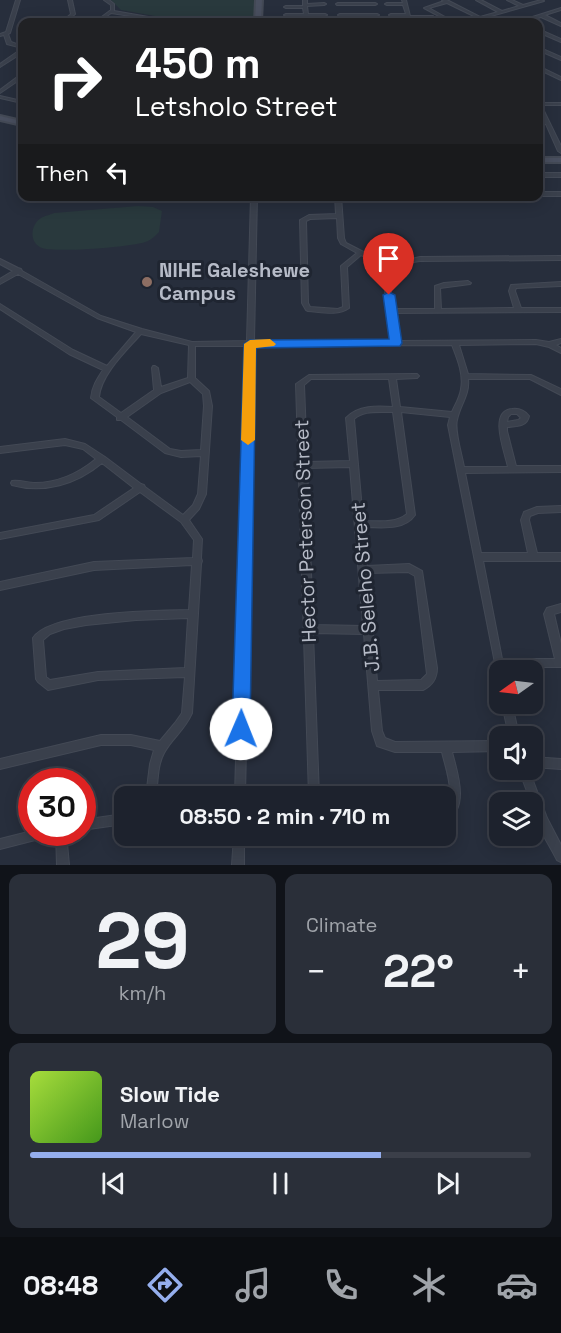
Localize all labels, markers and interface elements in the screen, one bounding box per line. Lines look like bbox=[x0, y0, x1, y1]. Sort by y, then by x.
text: 450 m bbox=[135, 37, 261, 90]
icon: right bbox=[36, 42, 114, 120]
text: Letsholo Street bbox=[135, 89, 338, 124]
icon: left bbox=[101, 156, 134, 189]
text: Then bbox=[36, 159, 89, 187]
pin bbox=[363, 233, 414, 295]
icon: arrive bbox=[372, 242, 405, 275]
place label: NIHE Galeshewe Campus bbox=[159, 257, 310, 306]
marker: NIHE Galeshewe Campus bbox=[140, 275, 154, 289]
street label: Hector Peterson Street bbox=[288, 419, 322, 643]
street label: J.B. Seleho Street bbox=[345, 501, 385, 673]
north arrow bbox=[489, 660, 543, 714]
map controls bbox=[489, 660, 543, 846]
position arrow bbox=[209, 697, 273, 761]
button: sound bbox=[489, 726, 543, 780]
speed limit sign: 30 bbox=[18, 768, 96, 846]
button: layers bbox=[489, 792, 543, 846]
text: 08:50 · 2 min · 710 m bbox=[180, 802, 390, 830]
text: 29 bbox=[95, 891, 190, 991]
text: Climate bbox=[306, 912, 377, 938]
text: 22° bbox=[383, 943, 454, 1000]
text: − bbox=[306, 951, 326, 993]
text: + bbox=[511, 951, 531, 993]
text: km/h bbox=[119, 980, 166, 1006]
text: Slow Tide bbox=[120, 1080, 220, 1108]
text: Marlow bbox=[120, 1108, 189, 1134]
icon: previous bbox=[97, 1167, 130, 1200]
icon: pause bbox=[264, 1167, 297, 1200]
icon: next bbox=[431, 1167, 464, 1200]
icon: directions bbox=[144, 1264, 186, 1306]
icon: music bbox=[232, 1264, 274, 1306]
icon: phone bbox=[320, 1264, 362, 1306]
icon: climate bbox=[408, 1264, 450, 1306]
icon: car bbox=[496, 1264, 538, 1306]
text: 08:48 bbox=[23, 1268, 98, 1303]

